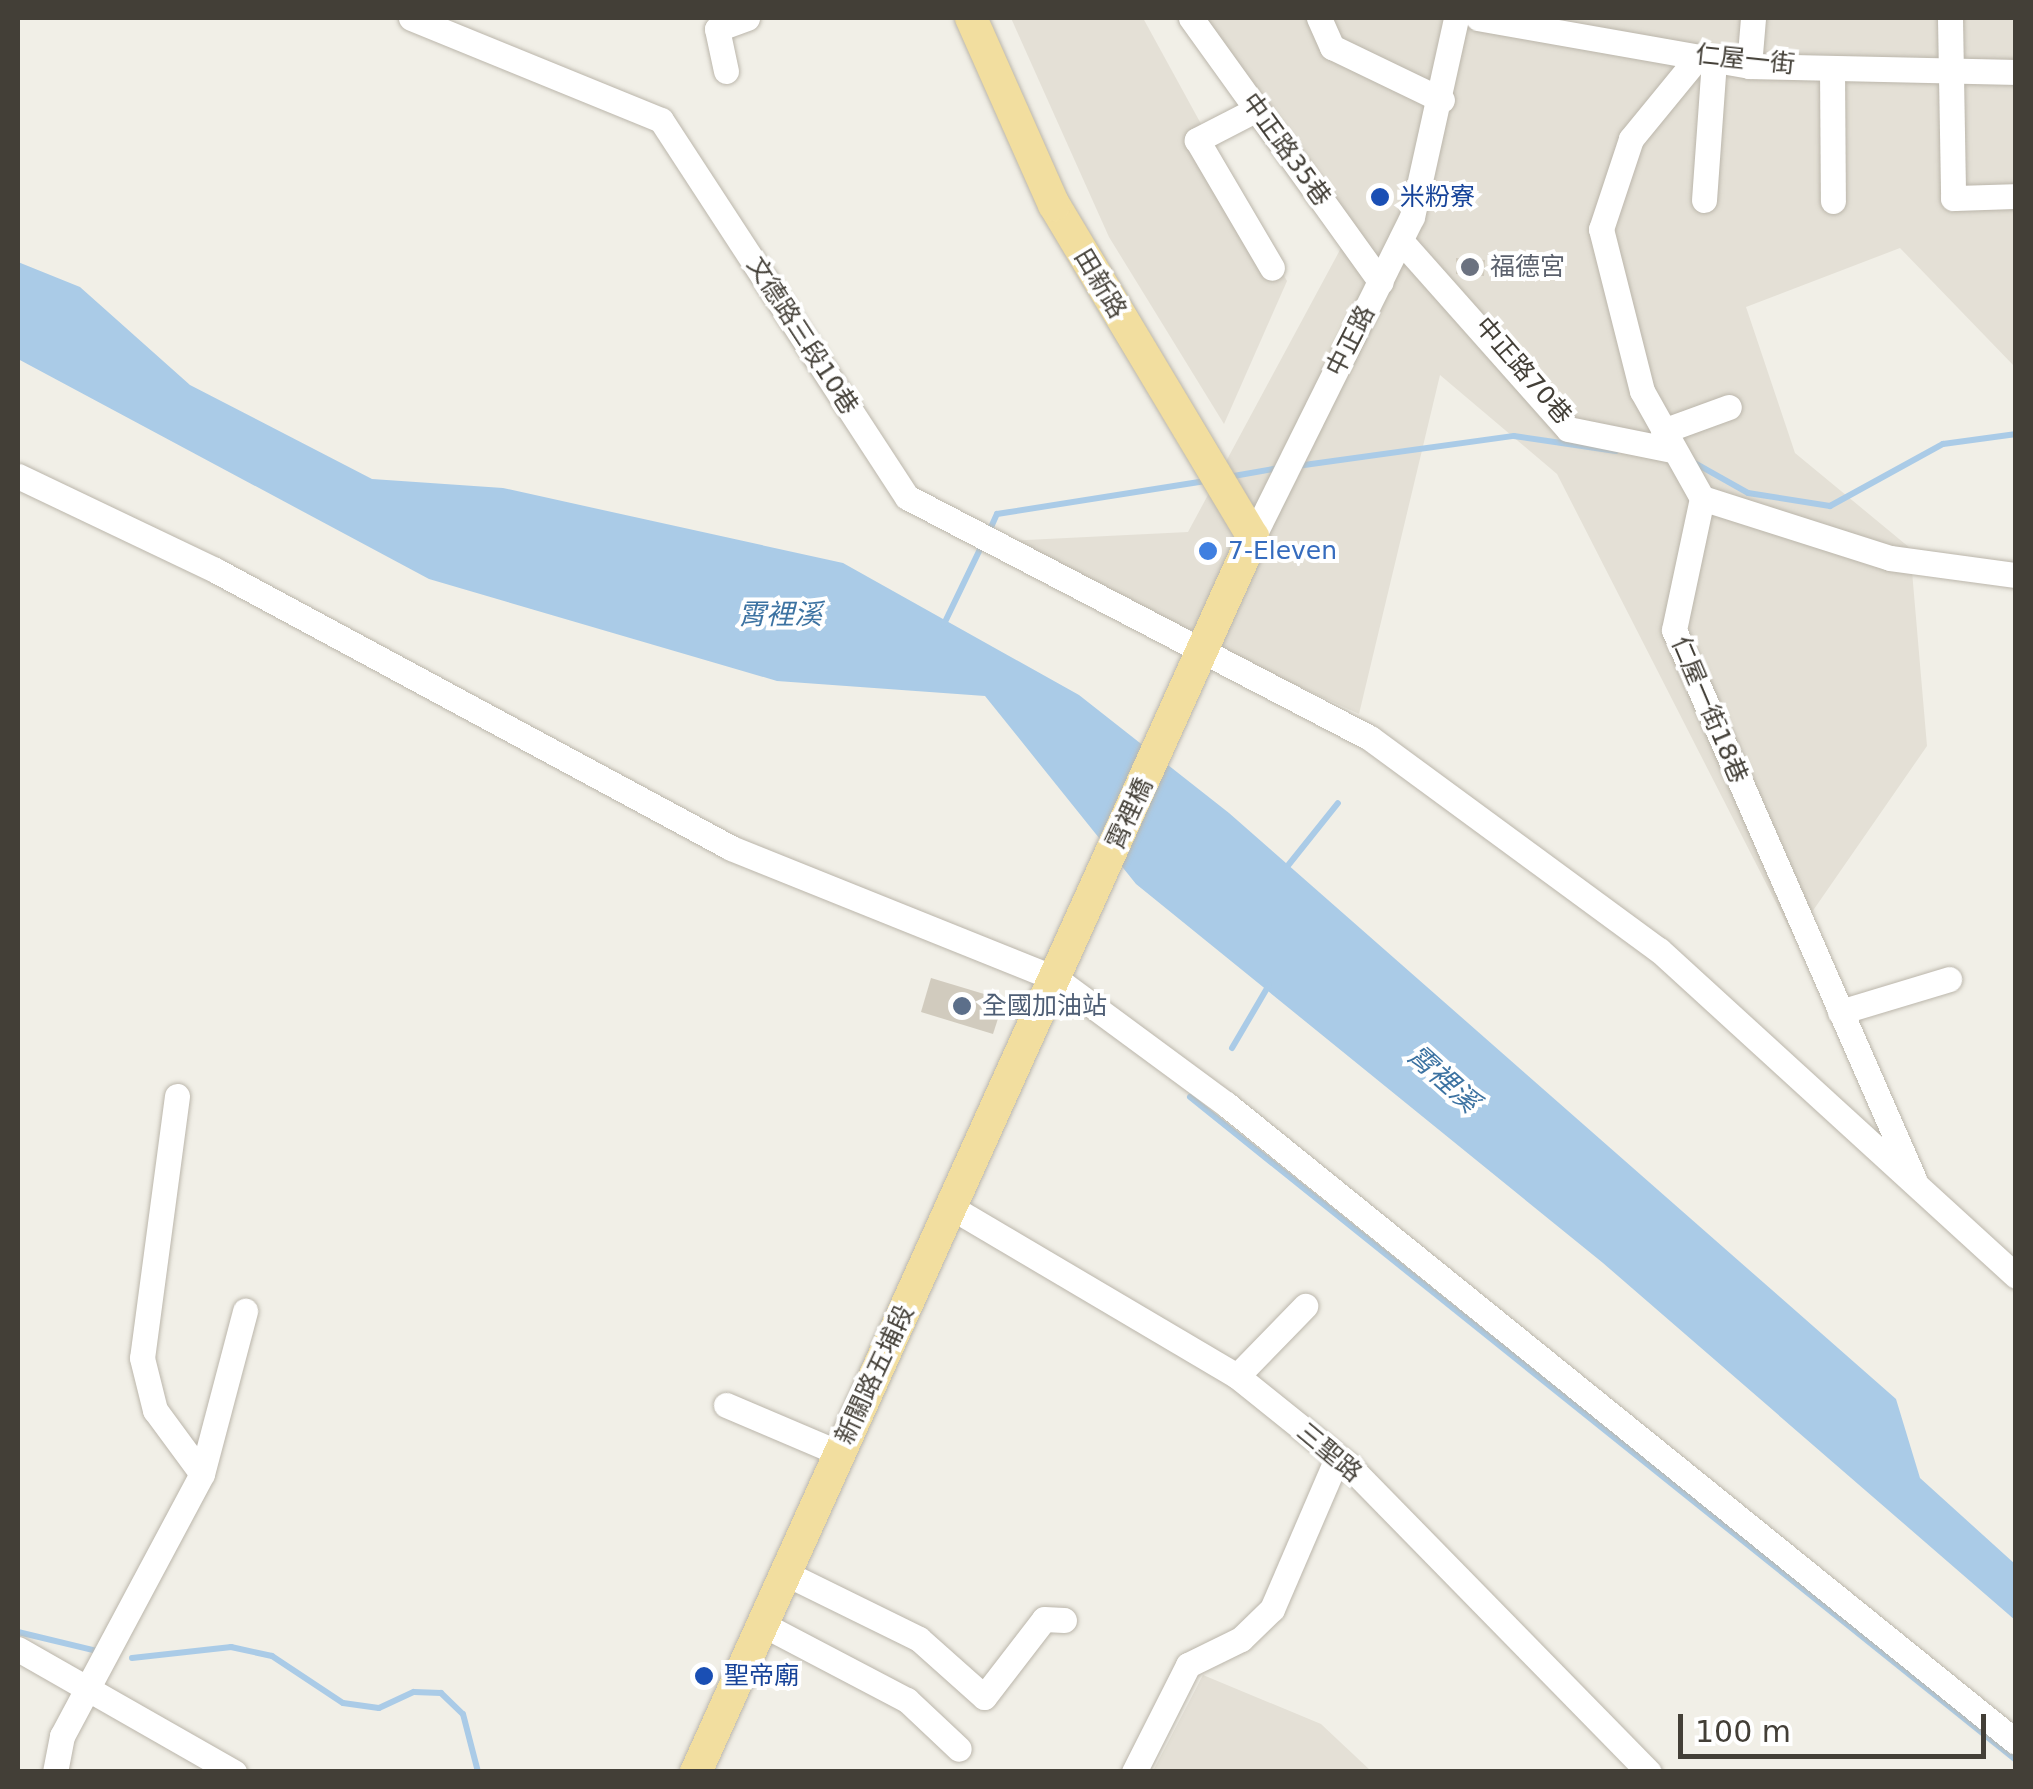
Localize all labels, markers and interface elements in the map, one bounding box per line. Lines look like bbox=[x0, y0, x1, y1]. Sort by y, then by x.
street label: 仁屋一街 bbox=[1694, 40, 1796, 80]
street label: 中正路35巷 bbox=[1235, 88, 1337, 212]
place label: 米粉寮 bbox=[1400, 182, 1475, 212]
marker: 米粉寮 bbox=[1369, 186, 1391, 208]
street label: 田新路 bbox=[1068, 244, 1132, 324]
street label: 文德路三段10巷 bbox=[740, 252, 864, 420]
place label: 福德宮 bbox=[1490, 252, 1565, 282]
marker: 福德宮 bbox=[1459, 256, 1481, 278]
street label: 中正路 bbox=[1321, 301, 1381, 381]
street label: 中正路70巷 bbox=[1468, 311, 1578, 431]
place label: 7-Eleven bbox=[1228, 536, 1337, 566]
marker: 7-Eleven bbox=[1197, 540, 1219, 562]
water label: 霄裡溪 bbox=[738, 598, 822, 632]
street label: 仁屋一街18巷 bbox=[1665, 632, 1753, 788]
street label: 霄裡橋 bbox=[1101, 774, 1159, 854]
place label: 全國加油站 bbox=[982, 991, 1107, 1021]
marker: 全國加油站 bbox=[951, 995, 973, 1017]
water label: 霄裡溪 bbox=[1401, 1038, 1485, 1120]
street label: 新關路五埔段 bbox=[830, 1301, 920, 1449]
street label: 三聖路 bbox=[1291, 1417, 1367, 1489]
place label: 聖帝廟 bbox=[724, 1661, 799, 1691]
marker: 聖帝廟 bbox=[693, 1665, 715, 1687]
scale bar bbox=[1683, 1694, 1990, 1756]
text: 100 m bbox=[1695, 1714, 1791, 1749]

